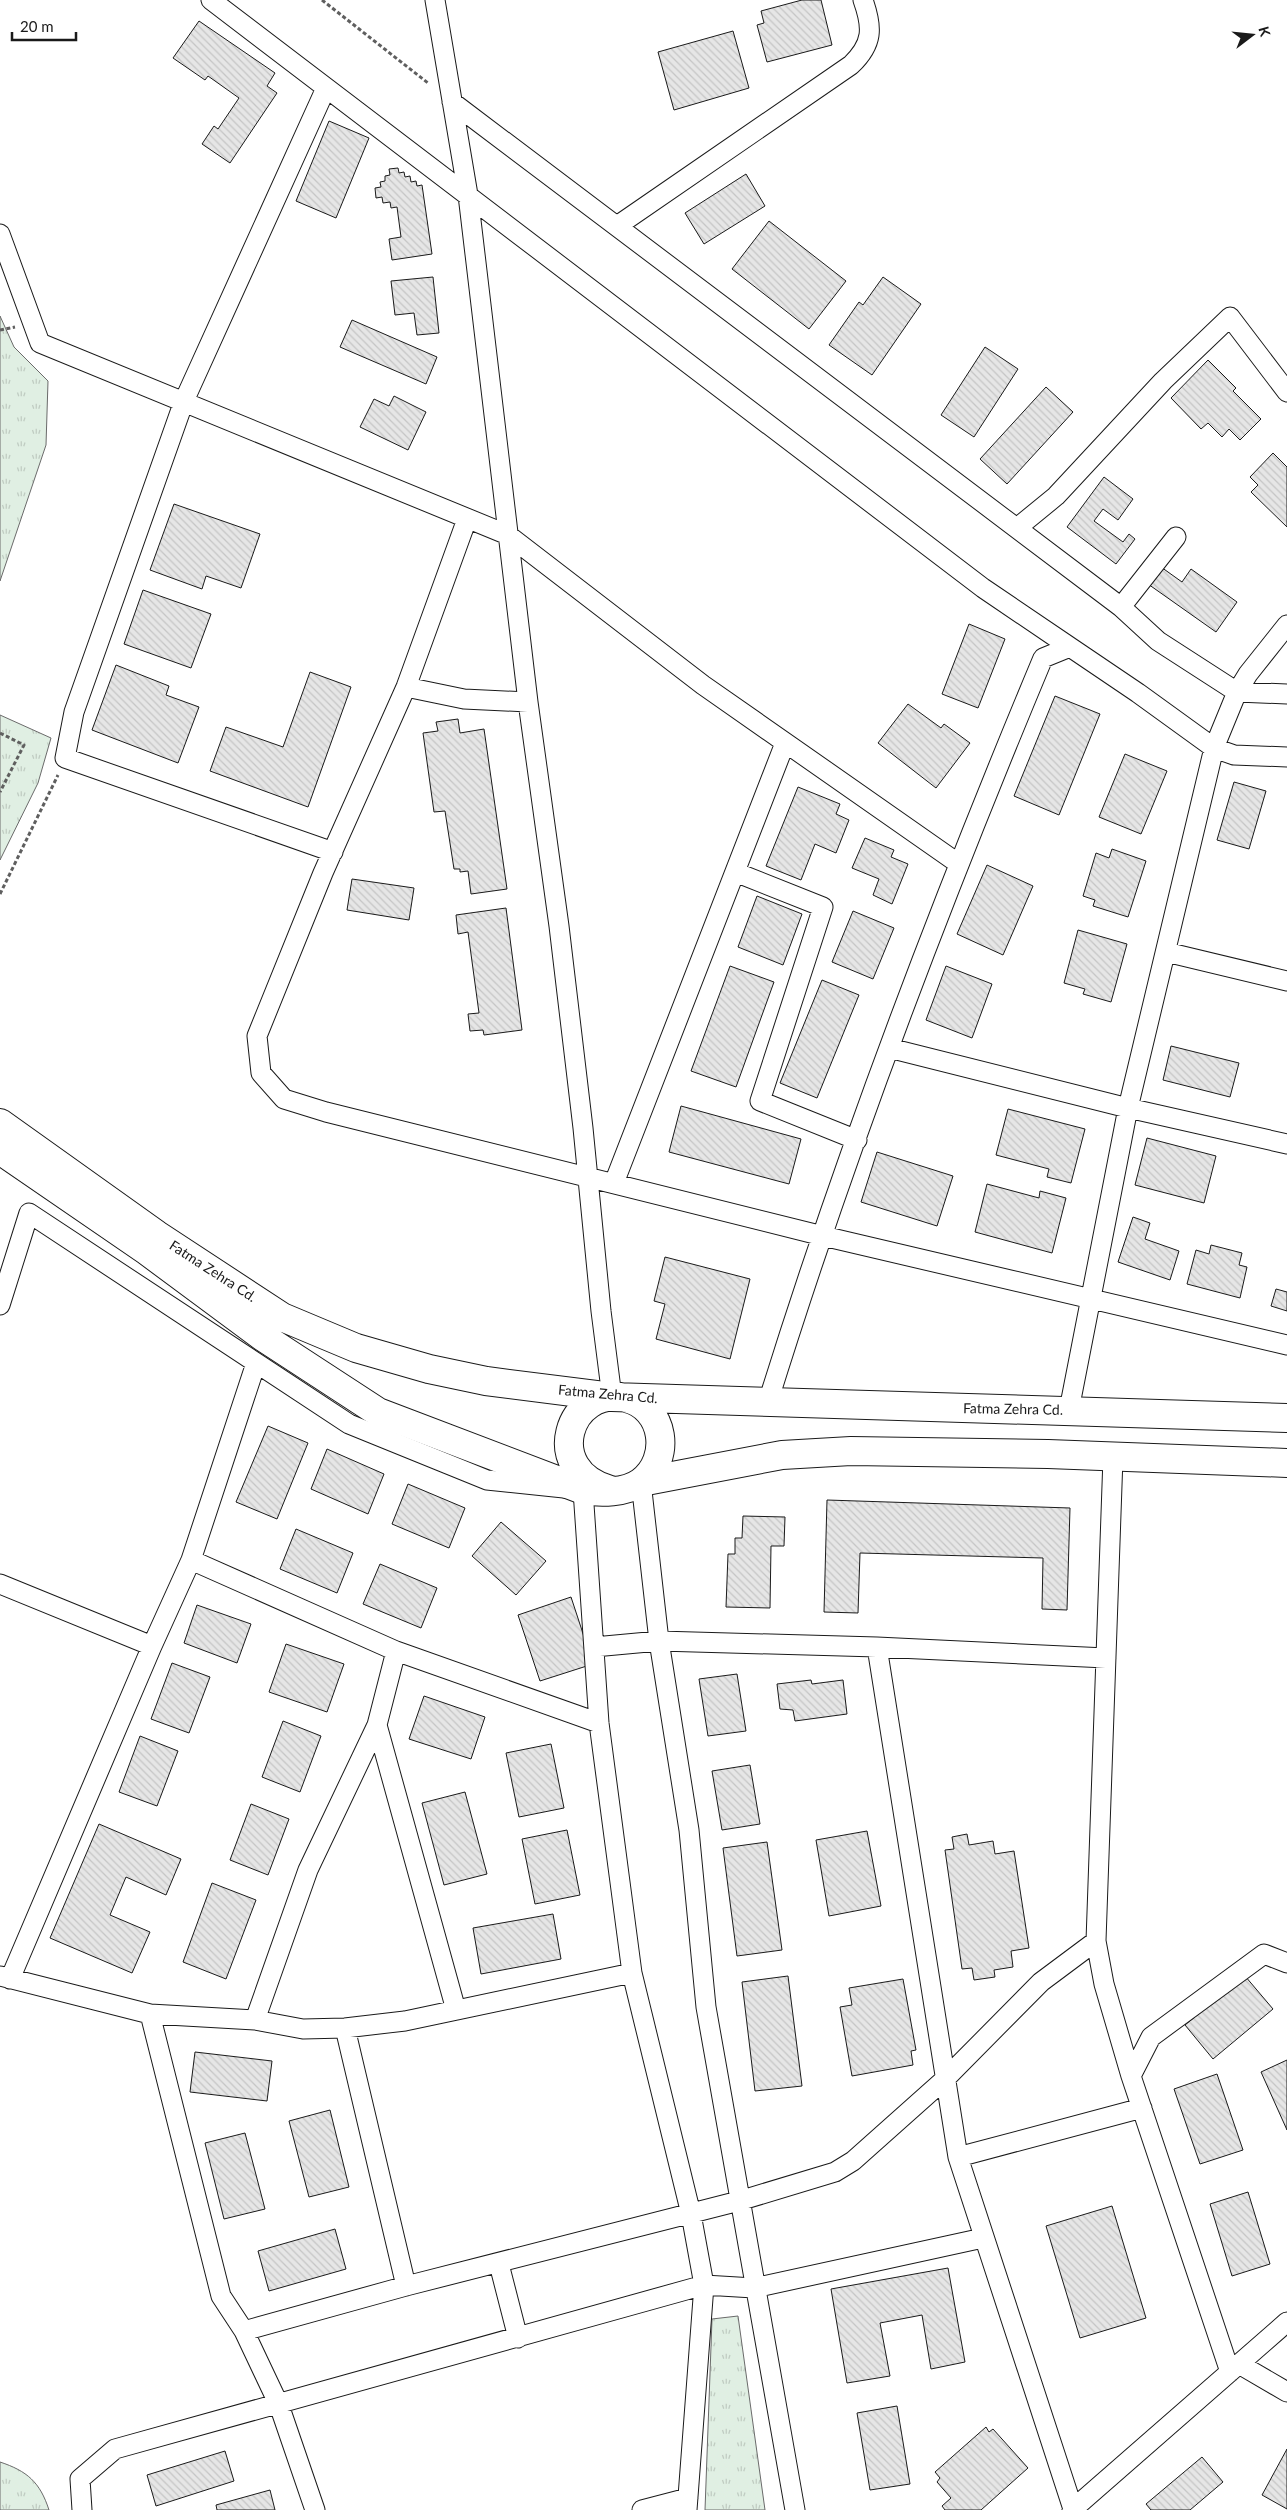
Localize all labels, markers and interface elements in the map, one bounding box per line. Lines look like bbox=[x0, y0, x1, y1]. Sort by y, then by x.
scale bar bbox=[12, 10, 76, 42]
north arrow bbox=[1227, 10, 1277, 60]
text: 20 m bbox=[20, 17, 54, 35]
text: K bbox=[1255, 24, 1275, 39]
street label: Fatma Zehra Cd. bbox=[167, 1236, 260, 1305]
street label: Fatma Zehra Cd. bbox=[557, 1381, 659, 1406]
street label: Fatma Zehra Cd. bbox=[963, 1399, 1063, 1418]

